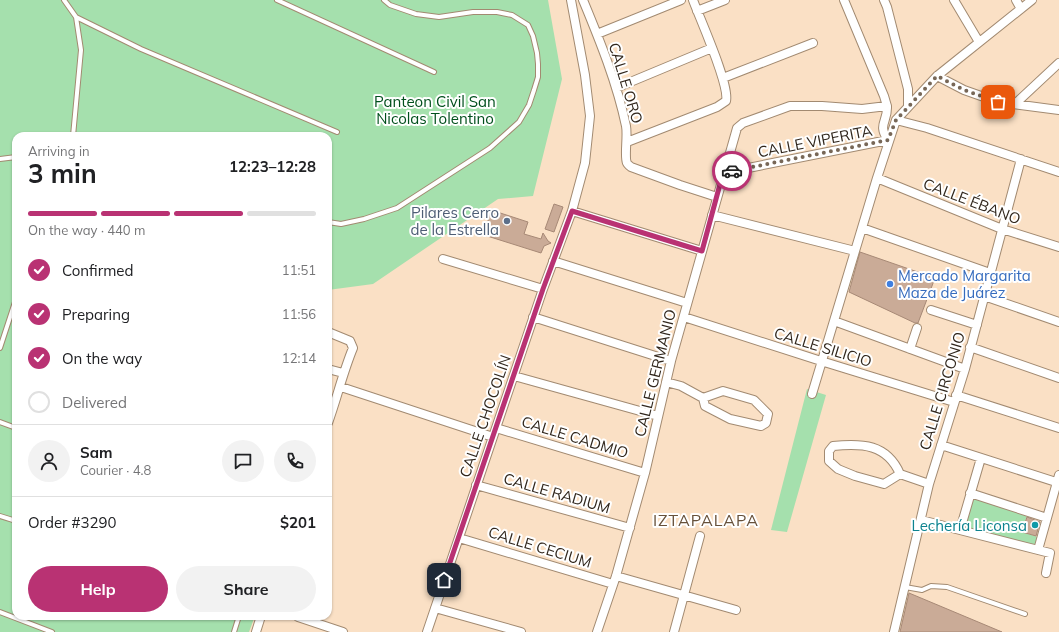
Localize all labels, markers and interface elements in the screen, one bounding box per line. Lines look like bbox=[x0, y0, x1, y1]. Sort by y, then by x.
street label: CALLE ORO bbox=[605, 40, 647, 126]
pin bbox=[981, 85, 1015, 119]
icon: bag bbox=[987, 91, 1009, 113]
park label: Panteon Civil San Nicolas Tolentino bbox=[374, 92, 496, 128]
street label: CALLE VIPERITA bbox=[756, 121, 874, 161]
text: Arriving in bbox=[28, 143, 90, 159]
courier bbox=[712, 151, 752, 191]
text: 3 min bbox=[28, 157, 97, 190]
text: 12:23–12:28 bbox=[229, 157, 316, 176]
icon: car bbox=[721, 160, 743, 182]
street label: CALLE ÉBANO bbox=[921, 174, 1023, 228]
place label: Pilares Cerro de la Estrella bbox=[410, 203, 499, 239]
marker: Pilares Cerro de la Estrella bbox=[502, 216, 512, 226]
text: On the way · 440 m bbox=[28, 222, 145, 238]
icon: check bbox=[28, 259, 50, 281]
text: Confirmed bbox=[62, 261, 133, 280]
text: 11:51 bbox=[282, 262, 316, 278]
place label: Mercado Margarita Maza de Juárez bbox=[898, 266, 1031, 302]
marker: Mercado Margarita Maza de Juárez bbox=[885, 279, 895, 289]
icon: check bbox=[28, 303, 50, 325]
text: Preparing bbox=[62, 305, 130, 324]
text: 11:56 bbox=[282, 306, 316, 322]
street label: CALLE GERMANIO bbox=[630, 307, 680, 439]
street label: CALLE SILICIO bbox=[772, 323, 874, 371]
street label: CALLE CIRCONIO bbox=[915, 330, 969, 452]
icon: check bbox=[28, 347, 50, 369]
text: On the way bbox=[62, 349, 142, 368]
text: 12:14 bbox=[282, 350, 316, 366]
street label: CALLE CHOCOLÍN bbox=[455, 352, 515, 480]
text: Delivered bbox=[62, 393, 127, 412]
street label: CALLE CADMIO bbox=[519, 412, 631, 462]
button: person bbox=[28, 440, 70, 482]
button: chat bbox=[222, 440, 264, 482]
button: phone bbox=[274, 440, 316, 482]
text: Sam bbox=[80, 443, 112, 462]
text: Courier · 4.8 bbox=[80, 462, 151, 478]
street label: CALLE RADIUM bbox=[501, 469, 613, 517]
district label: IZTAPALAPA bbox=[653, 510, 759, 530]
text: Order #3290 bbox=[28, 513, 116, 532]
text: $201 bbox=[280, 513, 316, 532]
place label: Lechería Liconsa bbox=[912, 516, 1027, 535]
marker: Lechería Liconsa bbox=[1030, 520, 1040, 530]
street label: CALLE CECIUM bbox=[486, 522, 594, 572]
pin bbox=[427, 563, 461, 597]
button: Help bbox=[28, 566, 168, 612]
button: Share bbox=[176, 566, 316, 612]
icon: home bbox=[433, 569, 455, 591]

